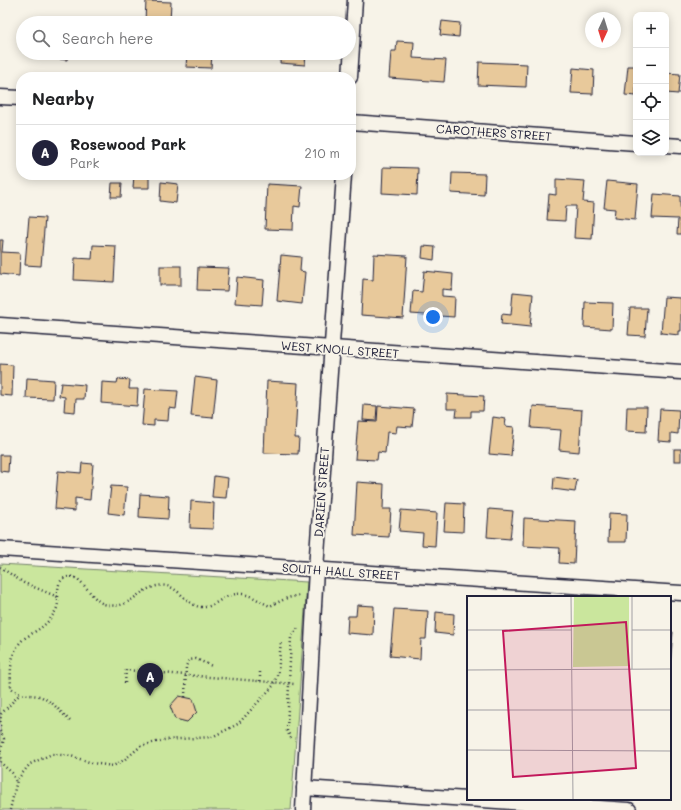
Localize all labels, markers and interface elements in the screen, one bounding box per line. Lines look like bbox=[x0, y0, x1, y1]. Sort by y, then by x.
north arrow bbox=[585, 12, 621, 48]
map controls bbox=[633, 12, 669, 156]
button: + bbox=[633, 12, 669, 48]
search box bbox=[16, 16, 356, 60]
icon: search bbox=[30, 27, 52, 49]
text: Search here bbox=[62, 28, 153, 48]
button: − bbox=[633, 48, 669, 84]
button: locate bbox=[633, 84, 669, 120]
text: Nearby bbox=[32, 87, 94, 109]
street label: CAROTHERS STREET bbox=[436, 120, 553, 144]
button: layers bbox=[633, 120, 669, 156]
text: Rosewood Park bbox=[70, 134, 186, 154]
text: A bbox=[40, 144, 50, 161]
text: 210 m bbox=[304, 144, 340, 161]
text: Park bbox=[70, 154, 99, 171]
your location bbox=[423, 307, 443, 327]
street label: WEST KNOLL STREET bbox=[280, 337, 400, 361]
street label: DARIEN STREET bbox=[310, 446, 332, 538]
street label: SOUTH HALL STREET bbox=[281, 559, 401, 583]
inset map bbox=[467, 596, 671, 800]
pin: A bbox=[137, 663, 163, 696]

